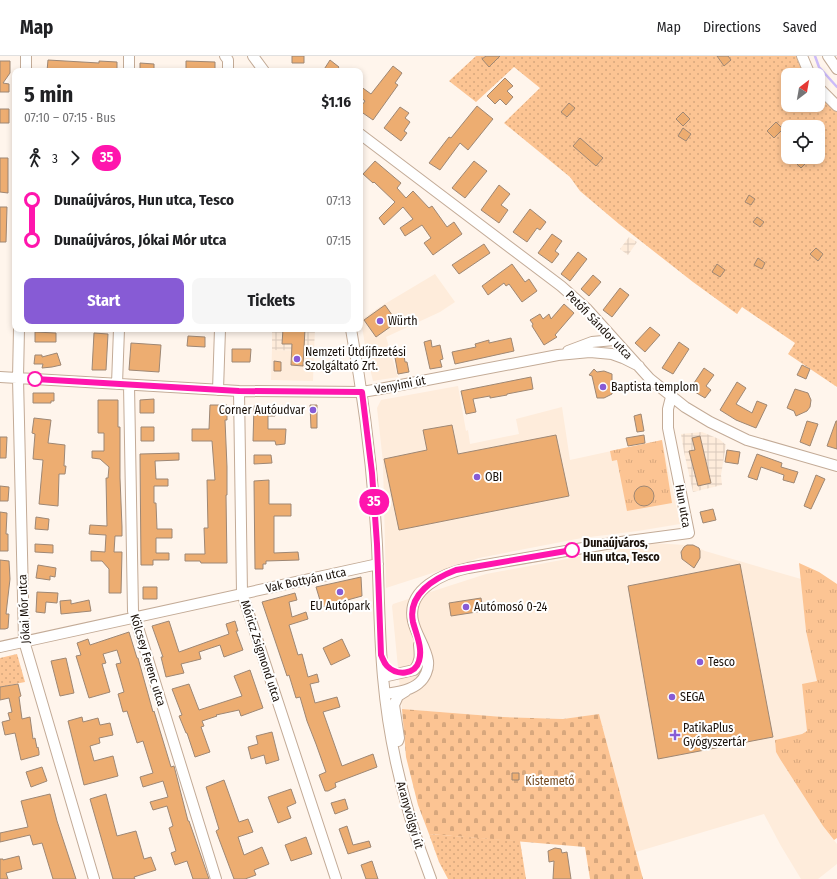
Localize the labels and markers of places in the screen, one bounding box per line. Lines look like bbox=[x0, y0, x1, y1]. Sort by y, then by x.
place label: Würth bbox=[388, 314, 418, 328]
marker: Würth bbox=[375, 316, 385, 326]
place label: Nemzeti Útdíjfizetési Szolgáltató Zrt. bbox=[305, 344, 406, 373]
marker: Nemzeti Útdíjfizetési Szolgáltató Zrt. bbox=[292, 354, 302, 364]
unlabelled marker bbox=[27, 371, 43, 387]
place label: Baptista templom bbox=[611, 380, 698, 394]
marker: Baptista templom bbox=[598, 382, 608, 392]
place label: Corner Autóudvar bbox=[219, 403, 306, 417]
marker: Corner Autóudvar bbox=[308, 405, 318, 415]
place label: OBI bbox=[485, 470, 502, 484]
marker: OBI bbox=[472, 472, 482, 482]
place label: Dunaújváros, Hun utca, Tesco bbox=[583, 536, 660, 564]
marker: Dunaújváros, Hun utca, Tesco bbox=[564, 542, 580, 558]
marker: EU Autópark bbox=[335, 587, 345, 597]
place label: EU Autópark bbox=[310, 599, 370, 613]
place label: Autómosó 0-24 bbox=[474, 600, 547, 614]
marker: Autómosó 0-24 bbox=[461, 602, 471, 612]
place label: Tesco bbox=[708, 655, 735, 669]
marker: Tesco bbox=[695, 657, 705, 667]
place label: SEGA bbox=[680, 690, 705, 704]
marker: SEGA bbox=[667, 692, 677, 702]
place label: PatikaPlus Gyógyszertár bbox=[683, 721, 747, 749]
marker: PatikaPlus Gyógyszertár bbox=[670, 730, 680, 740]

